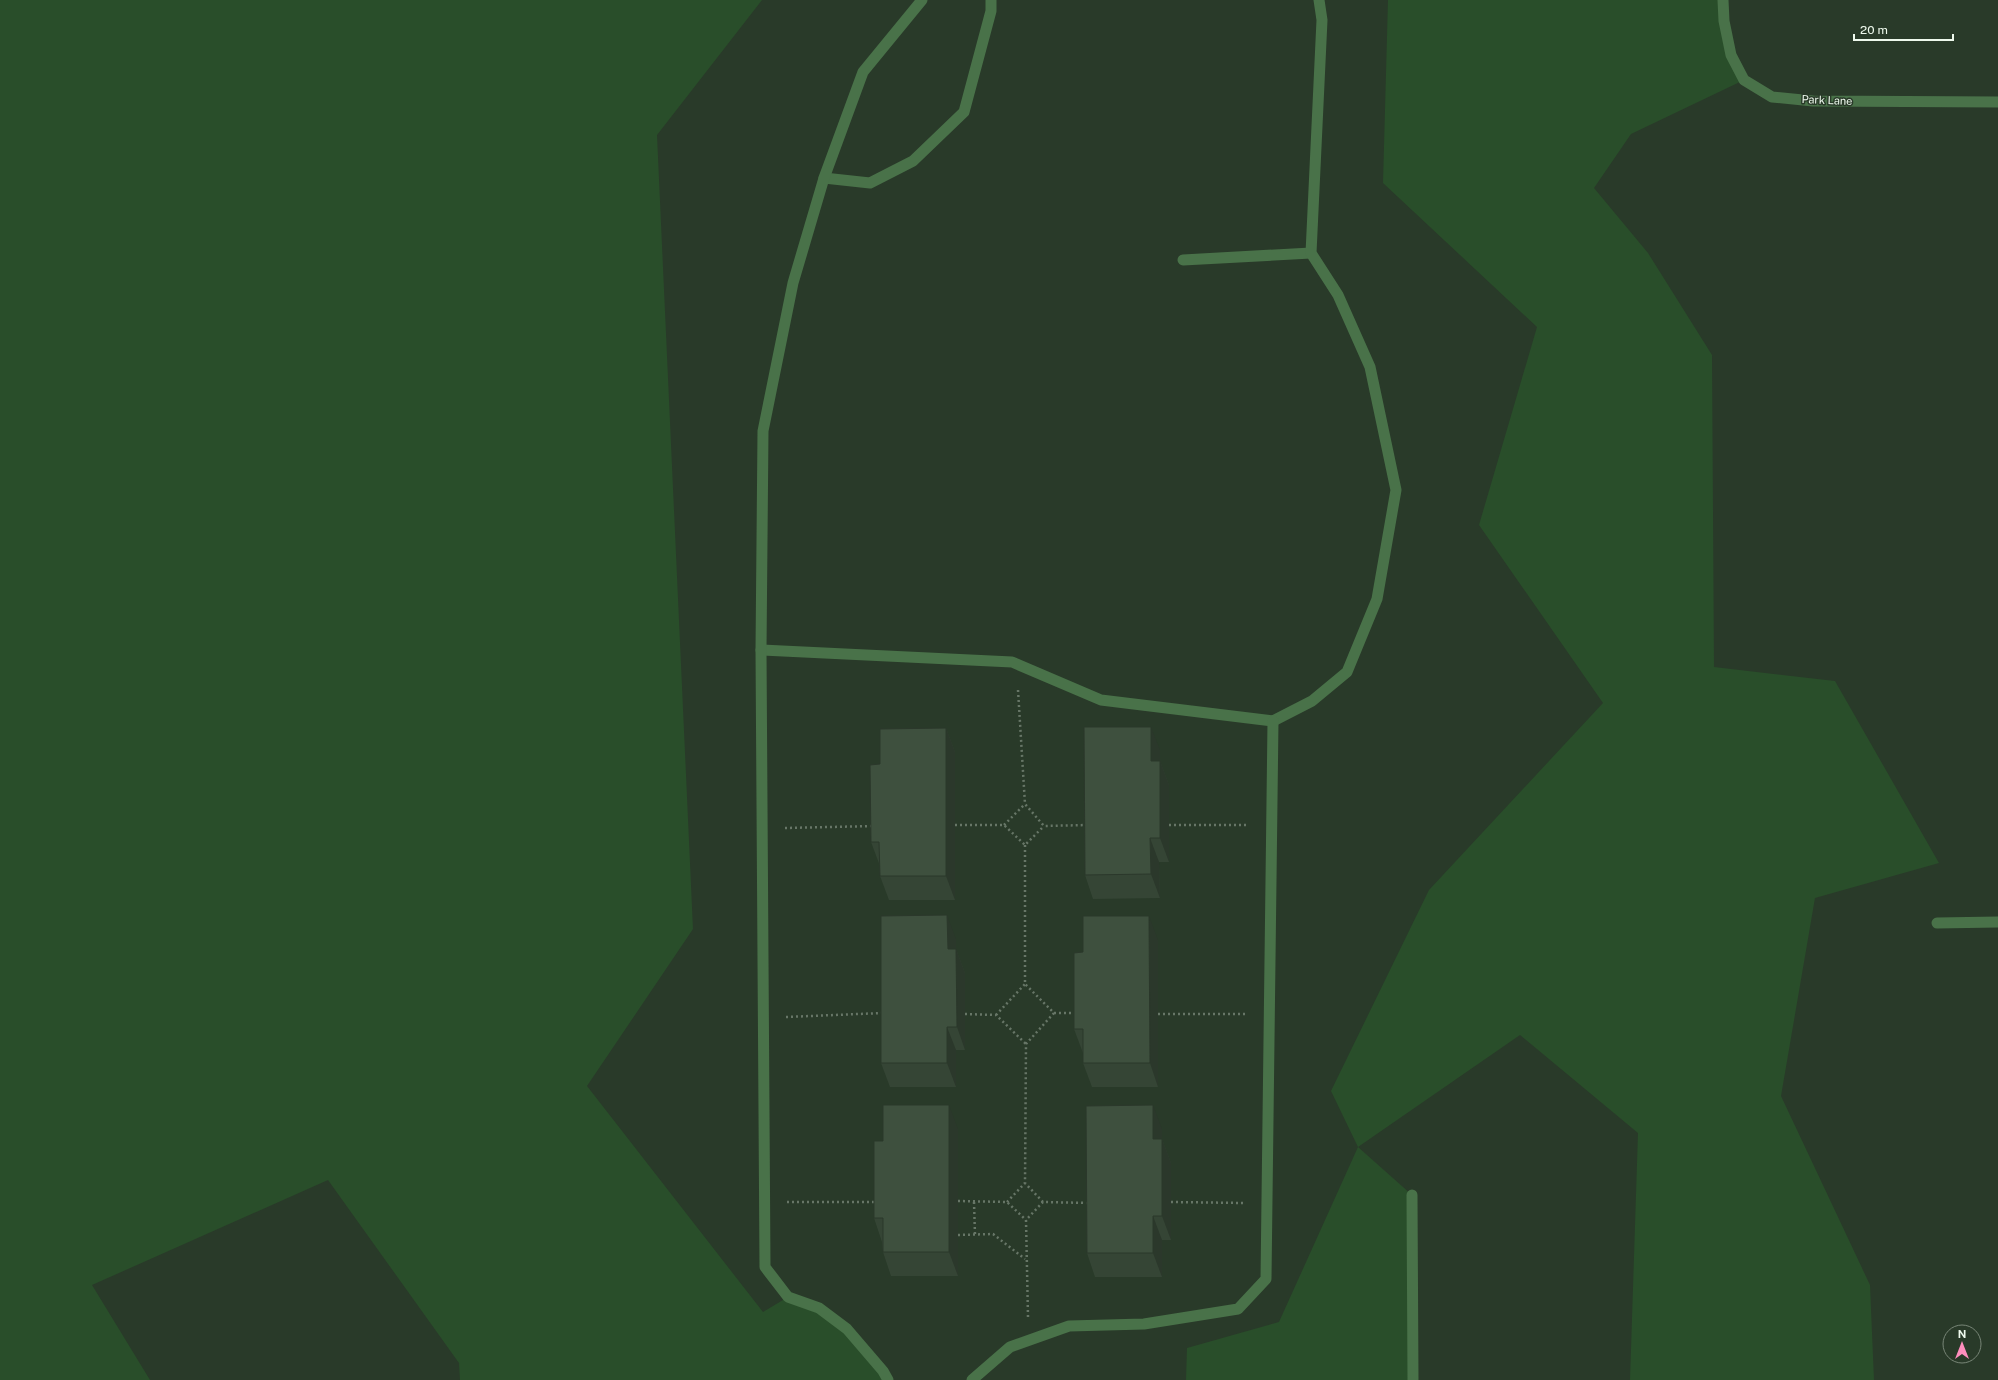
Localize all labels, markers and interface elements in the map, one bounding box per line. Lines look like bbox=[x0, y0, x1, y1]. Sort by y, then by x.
scale bar bbox=[1854, 16, 1953, 42]
text: 20 m bbox=[1860, 23, 1888, 37]
street label: Park Lane bbox=[1801, 93, 1853, 107]
north arrow bbox=[1942, 1324, 1982, 1364]
text: N bbox=[1958, 1328, 1966, 1340]

